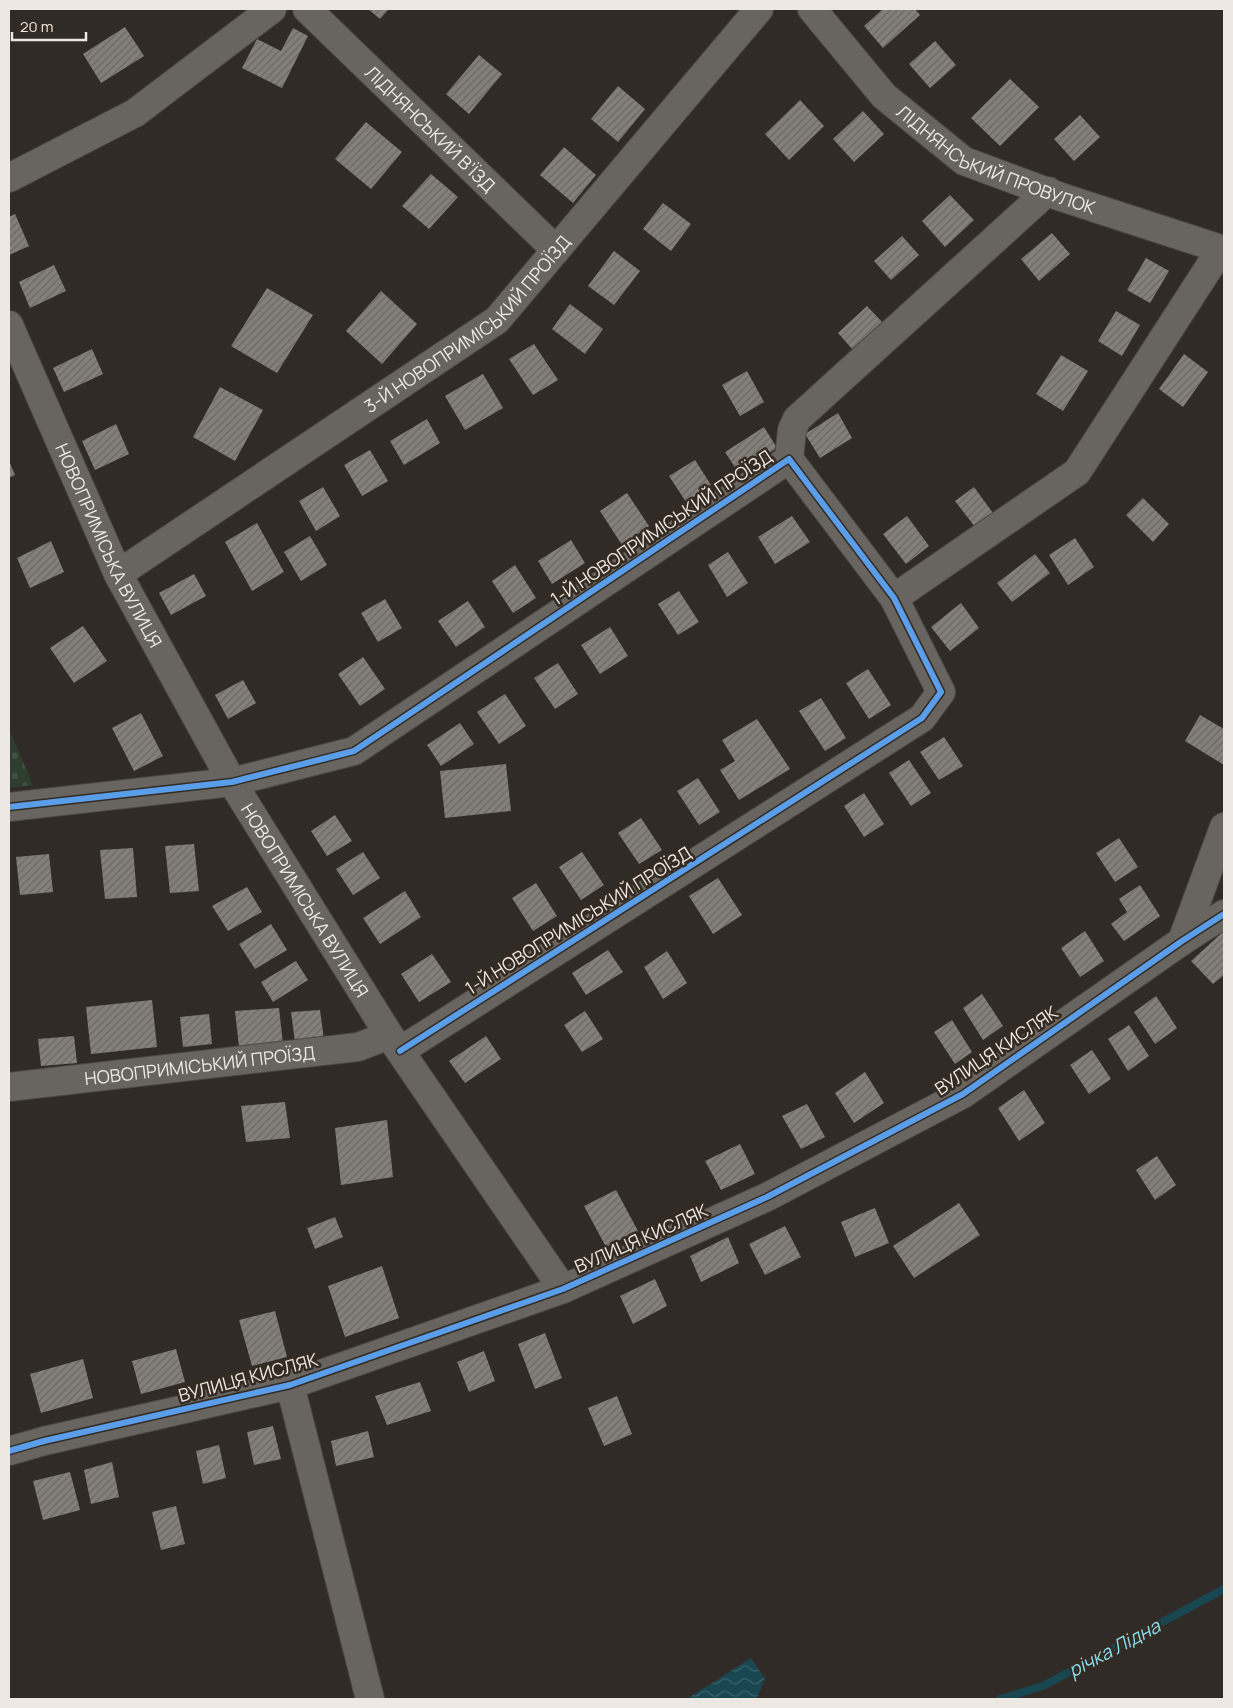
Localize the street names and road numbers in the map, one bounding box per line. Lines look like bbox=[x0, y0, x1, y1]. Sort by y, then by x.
street label: ЛІДНЯНСЬКИЙ В’ЇЗД bbox=[360, 60, 501, 197]
street label: ЛІДНЯНСЬКИЙ ПРОВУЛОК bbox=[892, 99, 1099, 220]
street label: 3-Й НОВОПРИМІСЬКИЙ ПРОЇЗД bbox=[359, 230, 575, 418]
street label: НОВОПРИМІСЬКА ВУЛИЦЯ bbox=[50, 439, 168, 652]
street label: 1-Й НОВОПРИМІСЬКИЙ ПРОЇЗД bbox=[546, 444, 776, 610]
street label: НОВОПРИМІСЬКА ВУЛИЦЯ bbox=[236, 799, 374, 1001]
street label: 1-Й НОВОПРИМІСЬКИЙ ПРОЇЗД bbox=[460, 840, 696, 1000]
street label: ВУЛИЦЯ КИСЛЯК bbox=[930, 1000, 1062, 1100]
street label: НОВОПРИМІСЬКИЙ ПРОЇЗД bbox=[83, 1040, 316, 1090]
street label: ВУЛИЦЯ КИСЛЯК bbox=[571, 1198, 712, 1278]
street label: ВУЛИЦЯ КИСЛЯК bbox=[176, 1347, 321, 1407]

